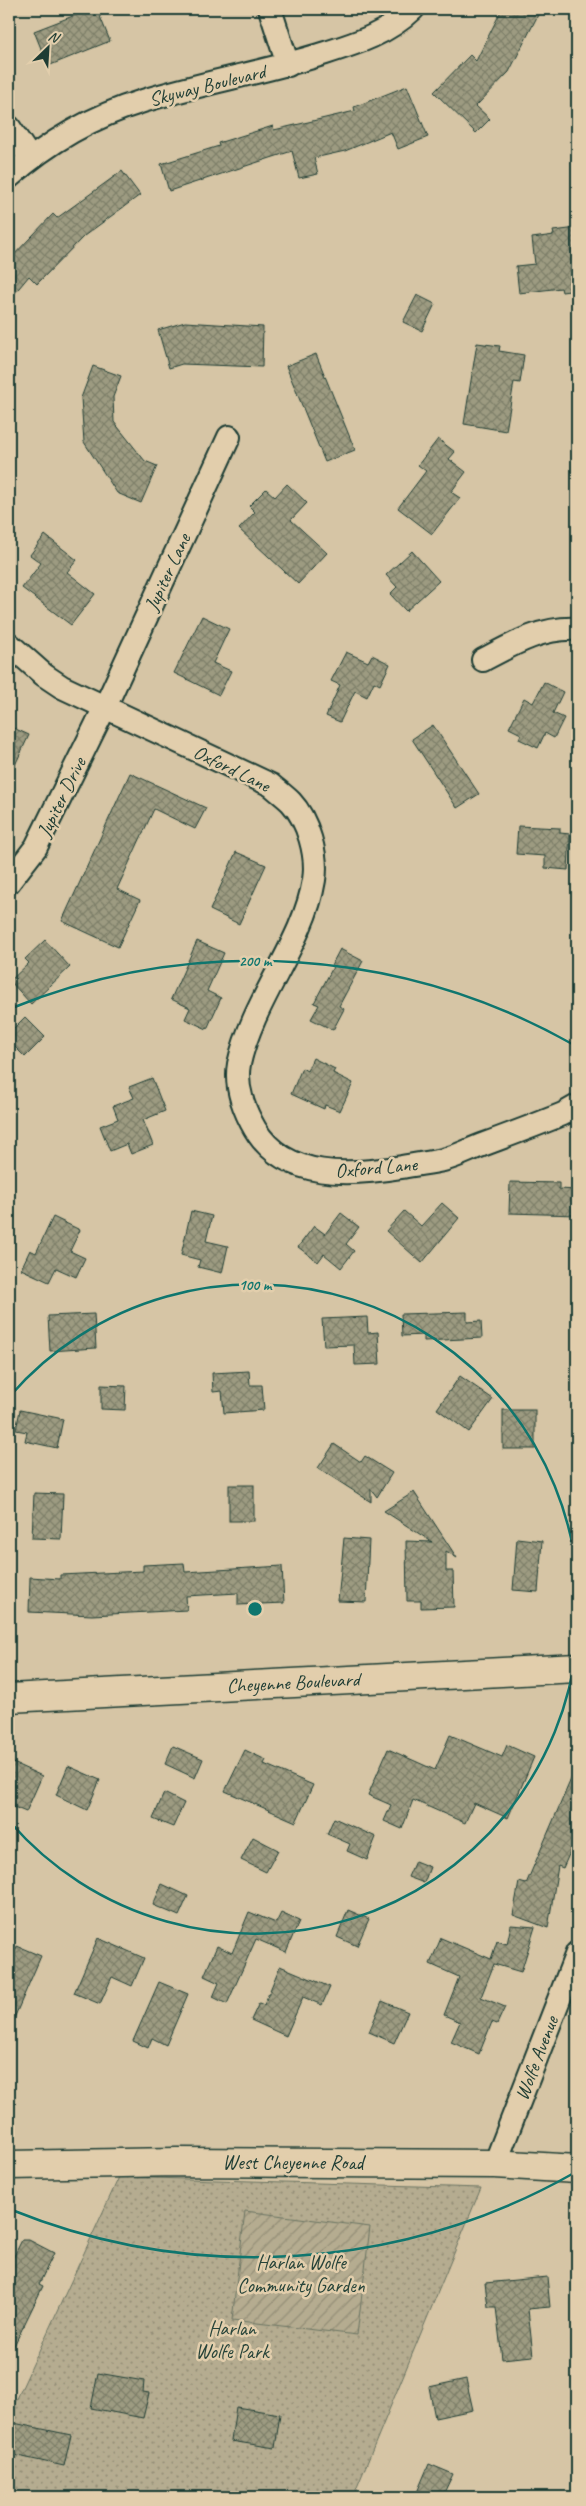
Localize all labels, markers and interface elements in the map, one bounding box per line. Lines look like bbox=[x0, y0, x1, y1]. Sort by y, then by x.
north arrow bbox=[22, 22, 72, 72]
text: N bbox=[46, 27, 63, 47]
street label: Skyway Boulevard bbox=[146, 58, 271, 112]
street label: Jupiter Lane bbox=[138, 528, 197, 616]
street label: Oxford Lane bbox=[189, 739, 276, 798]
street label: Jupiter Drive bbox=[31, 752, 92, 842]
text: 200 m bbox=[239, 952, 273, 971]
street label: Oxford Lane bbox=[334, 1151, 420, 1184]
text: 100 m bbox=[239, 1276, 273, 1295]
centre of rings bbox=[246, 1600, 264, 1618]
street label: Cheyenne Boulevard bbox=[226, 1666, 363, 1698]
street label: Wolfe Avenue bbox=[509, 2011, 564, 2104]
street label: West Cheyenne Road bbox=[223, 2150, 367, 2175]
park label: Harlan Wolfe Community Garden bbox=[237, 2250, 366, 2298]
park label: Harlan Wolfe Park bbox=[195, 2316, 270, 2364]

